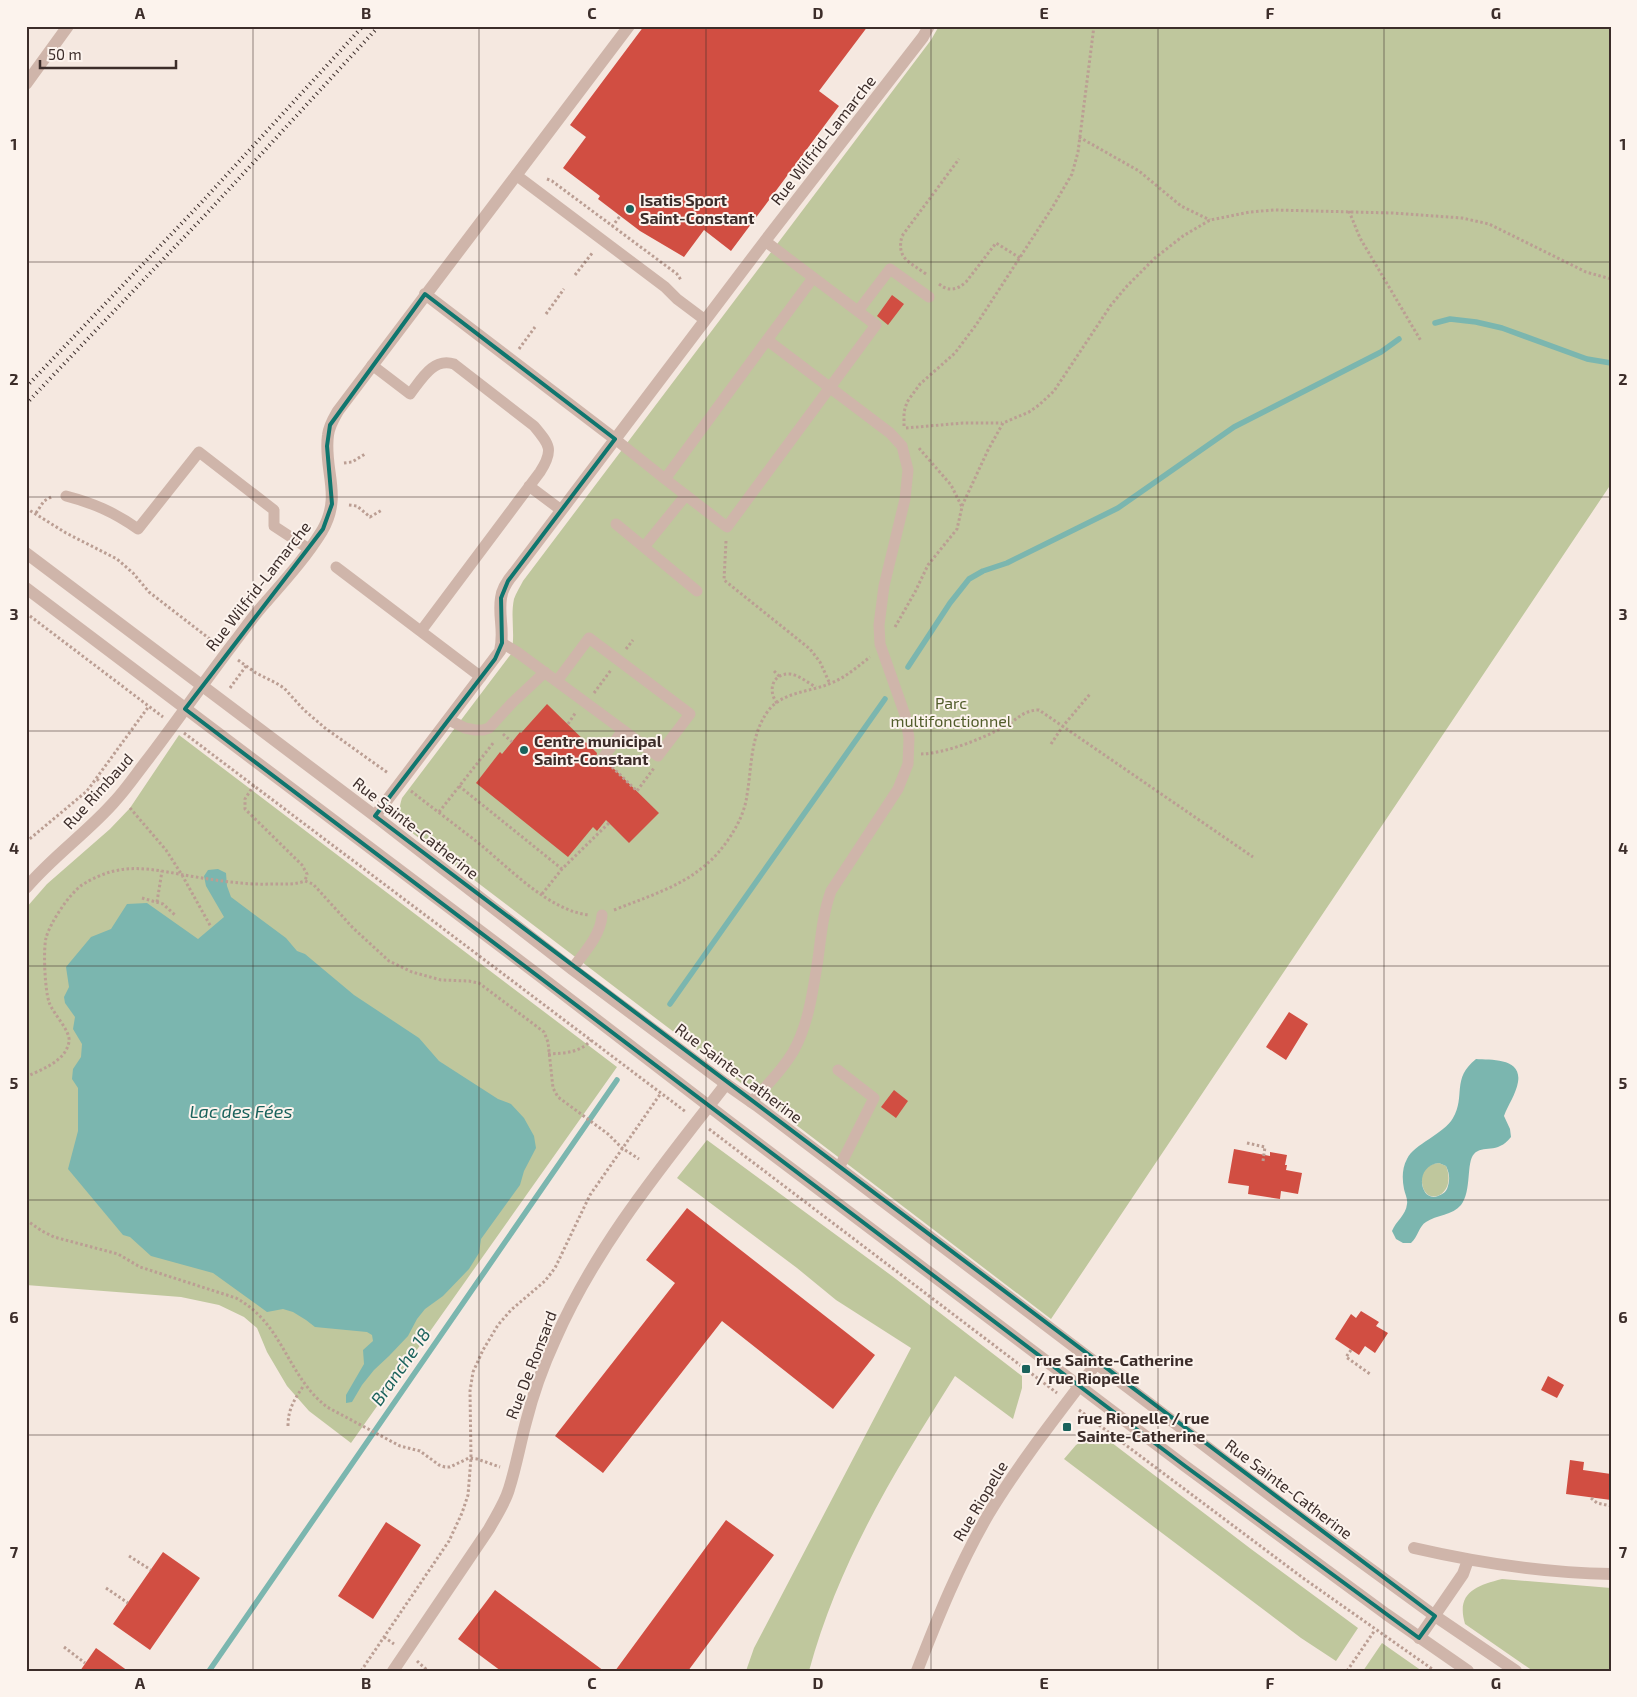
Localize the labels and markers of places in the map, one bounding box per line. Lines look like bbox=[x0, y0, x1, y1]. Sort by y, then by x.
place label: Isatis Sport Saint-Constant bbox=[640, 190, 755, 227]
marker: Isatis Sport Saint-Constant bbox=[624, 203, 636, 215]
place label: Centre municipal Saint-Constant bbox=[534, 731, 663, 768]
marker: Centre municipal Saint-Constant bbox=[518, 744, 530, 756]
place label: rue Sainte-Catherine / rue Riopelle bbox=[1036, 1350, 1193, 1387]
marker: rue Sainte-Catherine / rue Riopelle bbox=[1020, 1363, 1032, 1375]
place label: rue Riopelle / rue Sainte-Catherine bbox=[1077, 1408, 1209, 1445]
marker: rue Riopelle / rue Sainte-Catherine bbox=[1061, 1421, 1073, 1433]

